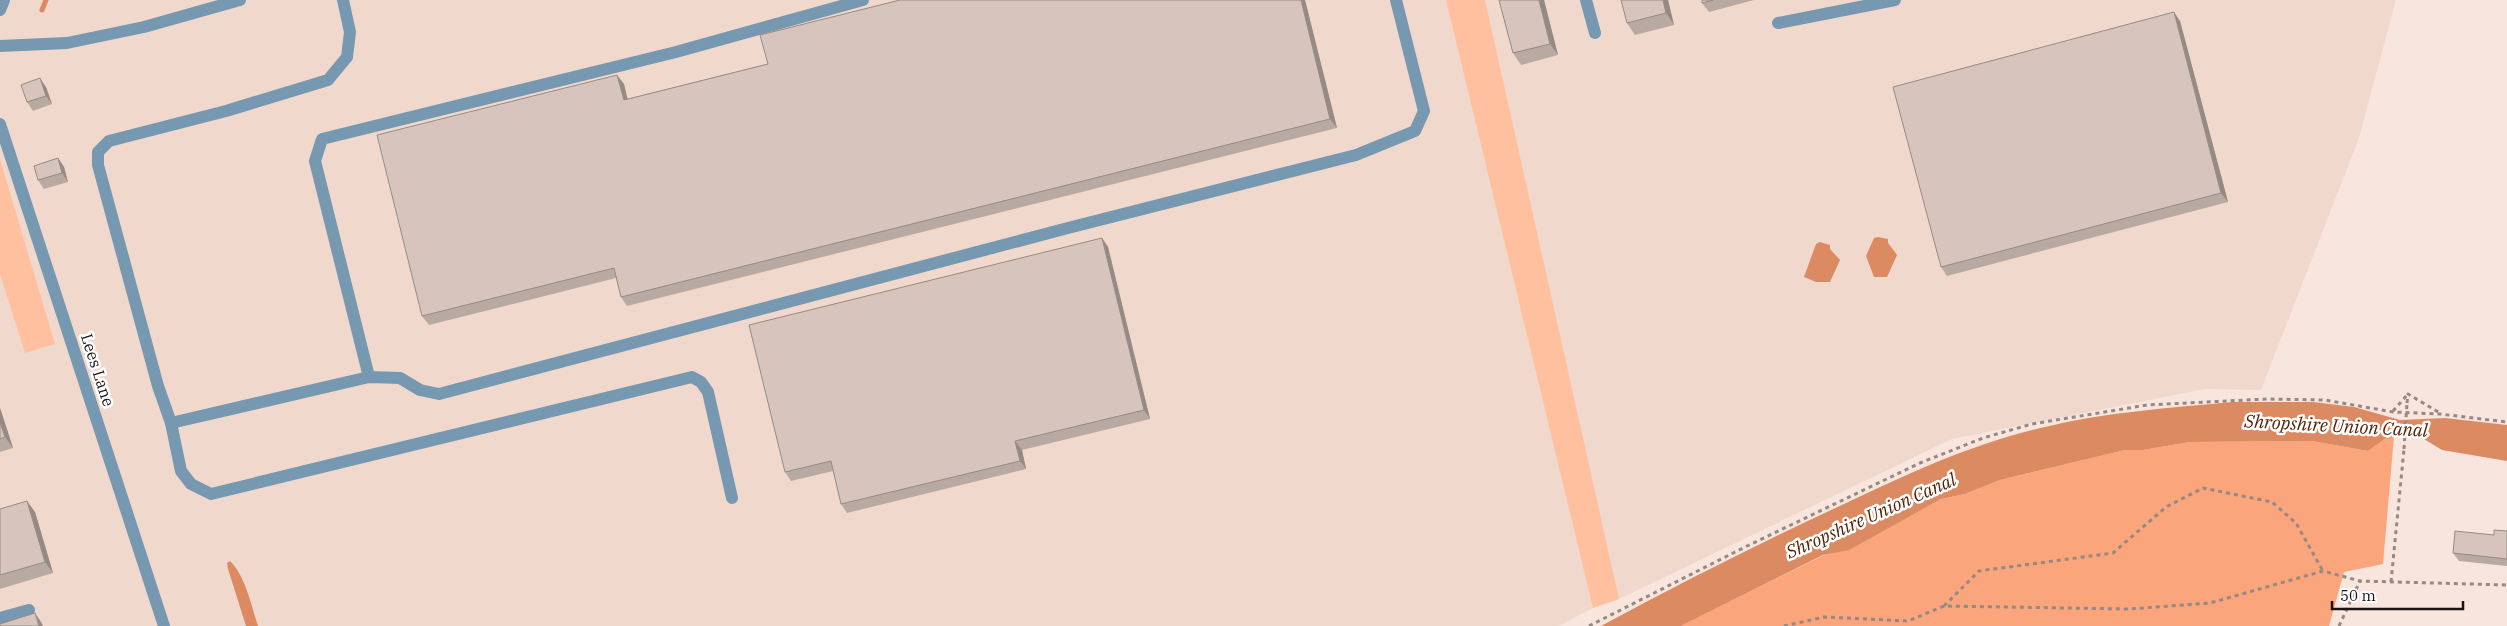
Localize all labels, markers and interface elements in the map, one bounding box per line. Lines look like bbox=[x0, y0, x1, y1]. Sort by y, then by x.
street label: Lees Lane bbox=[77, 331, 119, 409]
water label: Shropshire Union Canal bbox=[2243, 409, 2429, 442]
water label: Shropshire Union Canal bbox=[1781, 467, 1960, 564]
scale bar bbox=[2332, 578, 2463, 610]
text: 50 m bbox=[2340, 586, 2376, 605]

